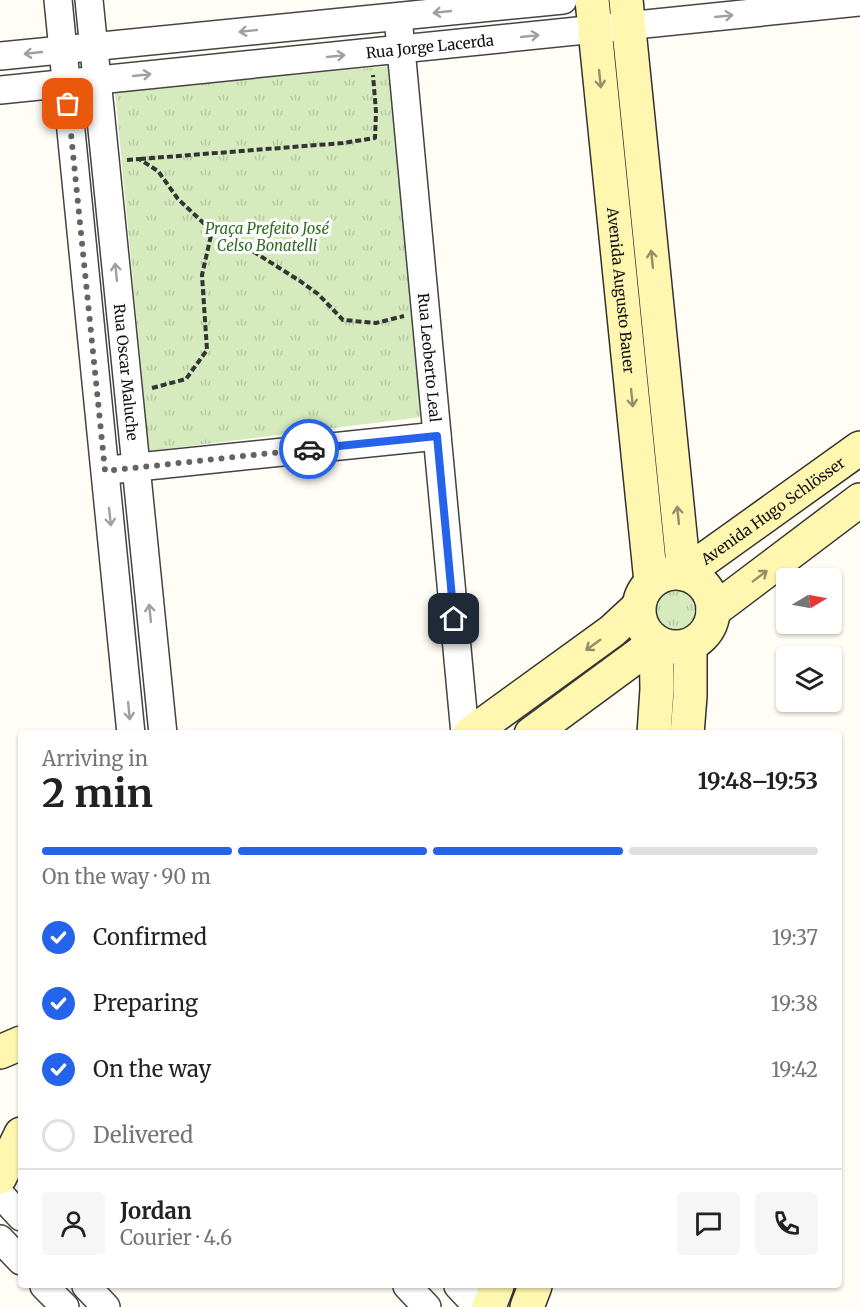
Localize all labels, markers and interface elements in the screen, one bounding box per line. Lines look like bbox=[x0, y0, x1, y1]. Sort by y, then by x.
one-way arrow bbox=[432, 7, 452, 18]
one-way arrow bbox=[713, 10, 733, 21]
one-way arrow bbox=[238, 26, 258, 37]
street label: Rua Jorge Lacerda bbox=[365, 30, 495, 62]
one-way arrow bbox=[519, 30, 539, 41]
one-way arrow bbox=[23, 48, 43, 59]
one-way arrow bbox=[325, 50, 345, 61]
one-way arrow bbox=[131, 69, 151, 80]
one-way arrow bbox=[595, 69, 606, 89]
pin bbox=[42, 78, 93, 129]
icon: bag bbox=[51, 87, 84, 120]
street label: Avenida Augusto Bauer bbox=[603, 206, 639, 375]
park label: Praça Prefeito José Celso Bonatelli bbox=[205, 219, 329, 255]
one-way arrow bbox=[646, 249, 657, 269]
one-way arrow bbox=[110, 263, 121, 283]
street label: Rua Leoberto Leal bbox=[414, 292, 445, 423]
street label: Rua Oscar Maluche bbox=[110, 303, 143, 442]
one-way arrow bbox=[627, 388, 638, 408]
courier bbox=[279, 419, 339, 479]
icon: car bbox=[293, 433, 326, 466]
street label: Avenida Hugo Schlösser bbox=[696, 452, 849, 569]
one-way arrow bbox=[673, 506, 684, 526]
one-way arrow bbox=[105, 507, 116, 527]
north arrow bbox=[776, 568, 842, 634]
map controls bbox=[776, 568, 842, 712]
one-way arrow bbox=[752, 569, 768, 582]
pin bbox=[428, 593, 479, 644]
icon: home bbox=[437, 602, 470, 635]
one-way arrow bbox=[145, 603, 156, 623]
one-way arrow bbox=[586, 639, 602, 651]
button: layers bbox=[776, 646, 842, 712]
one-way arrow bbox=[124, 701, 135, 721]
text: Arriving in bbox=[42, 746, 148, 771]
text: 19:48–19:53 bbox=[698, 767, 818, 795]
text: 2 min bbox=[42, 769, 153, 818]
text: On the way · 90 m bbox=[42, 864, 211, 889]
icon: check bbox=[42, 921, 75, 954]
text: Confirmed bbox=[93, 923, 207, 951]
text: 19:37 bbox=[772, 925, 818, 950]
icon: check bbox=[42, 987, 75, 1020]
text: Preparing bbox=[93, 989, 198, 1017]
text: 19:38 bbox=[771, 991, 818, 1016]
icon: check bbox=[42, 1053, 75, 1086]
text: On the way bbox=[93, 1055, 211, 1083]
text: 19:42 bbox=[771, 1057, 818, 1082]
text: Delivered bbox=[93, 1121, 193, 1149]
button: person bbox=[42, 1192, 105, 1255]
button: chat bbox=[677, 1192, 740, 1255]
button: phone bbox=[755, 1192, 818, 1255]
text: Jordan bbox=[120, 1197, 192, 1225]
text: Courier · 4.6 bbox=[120, 1225, 232, 1250]

